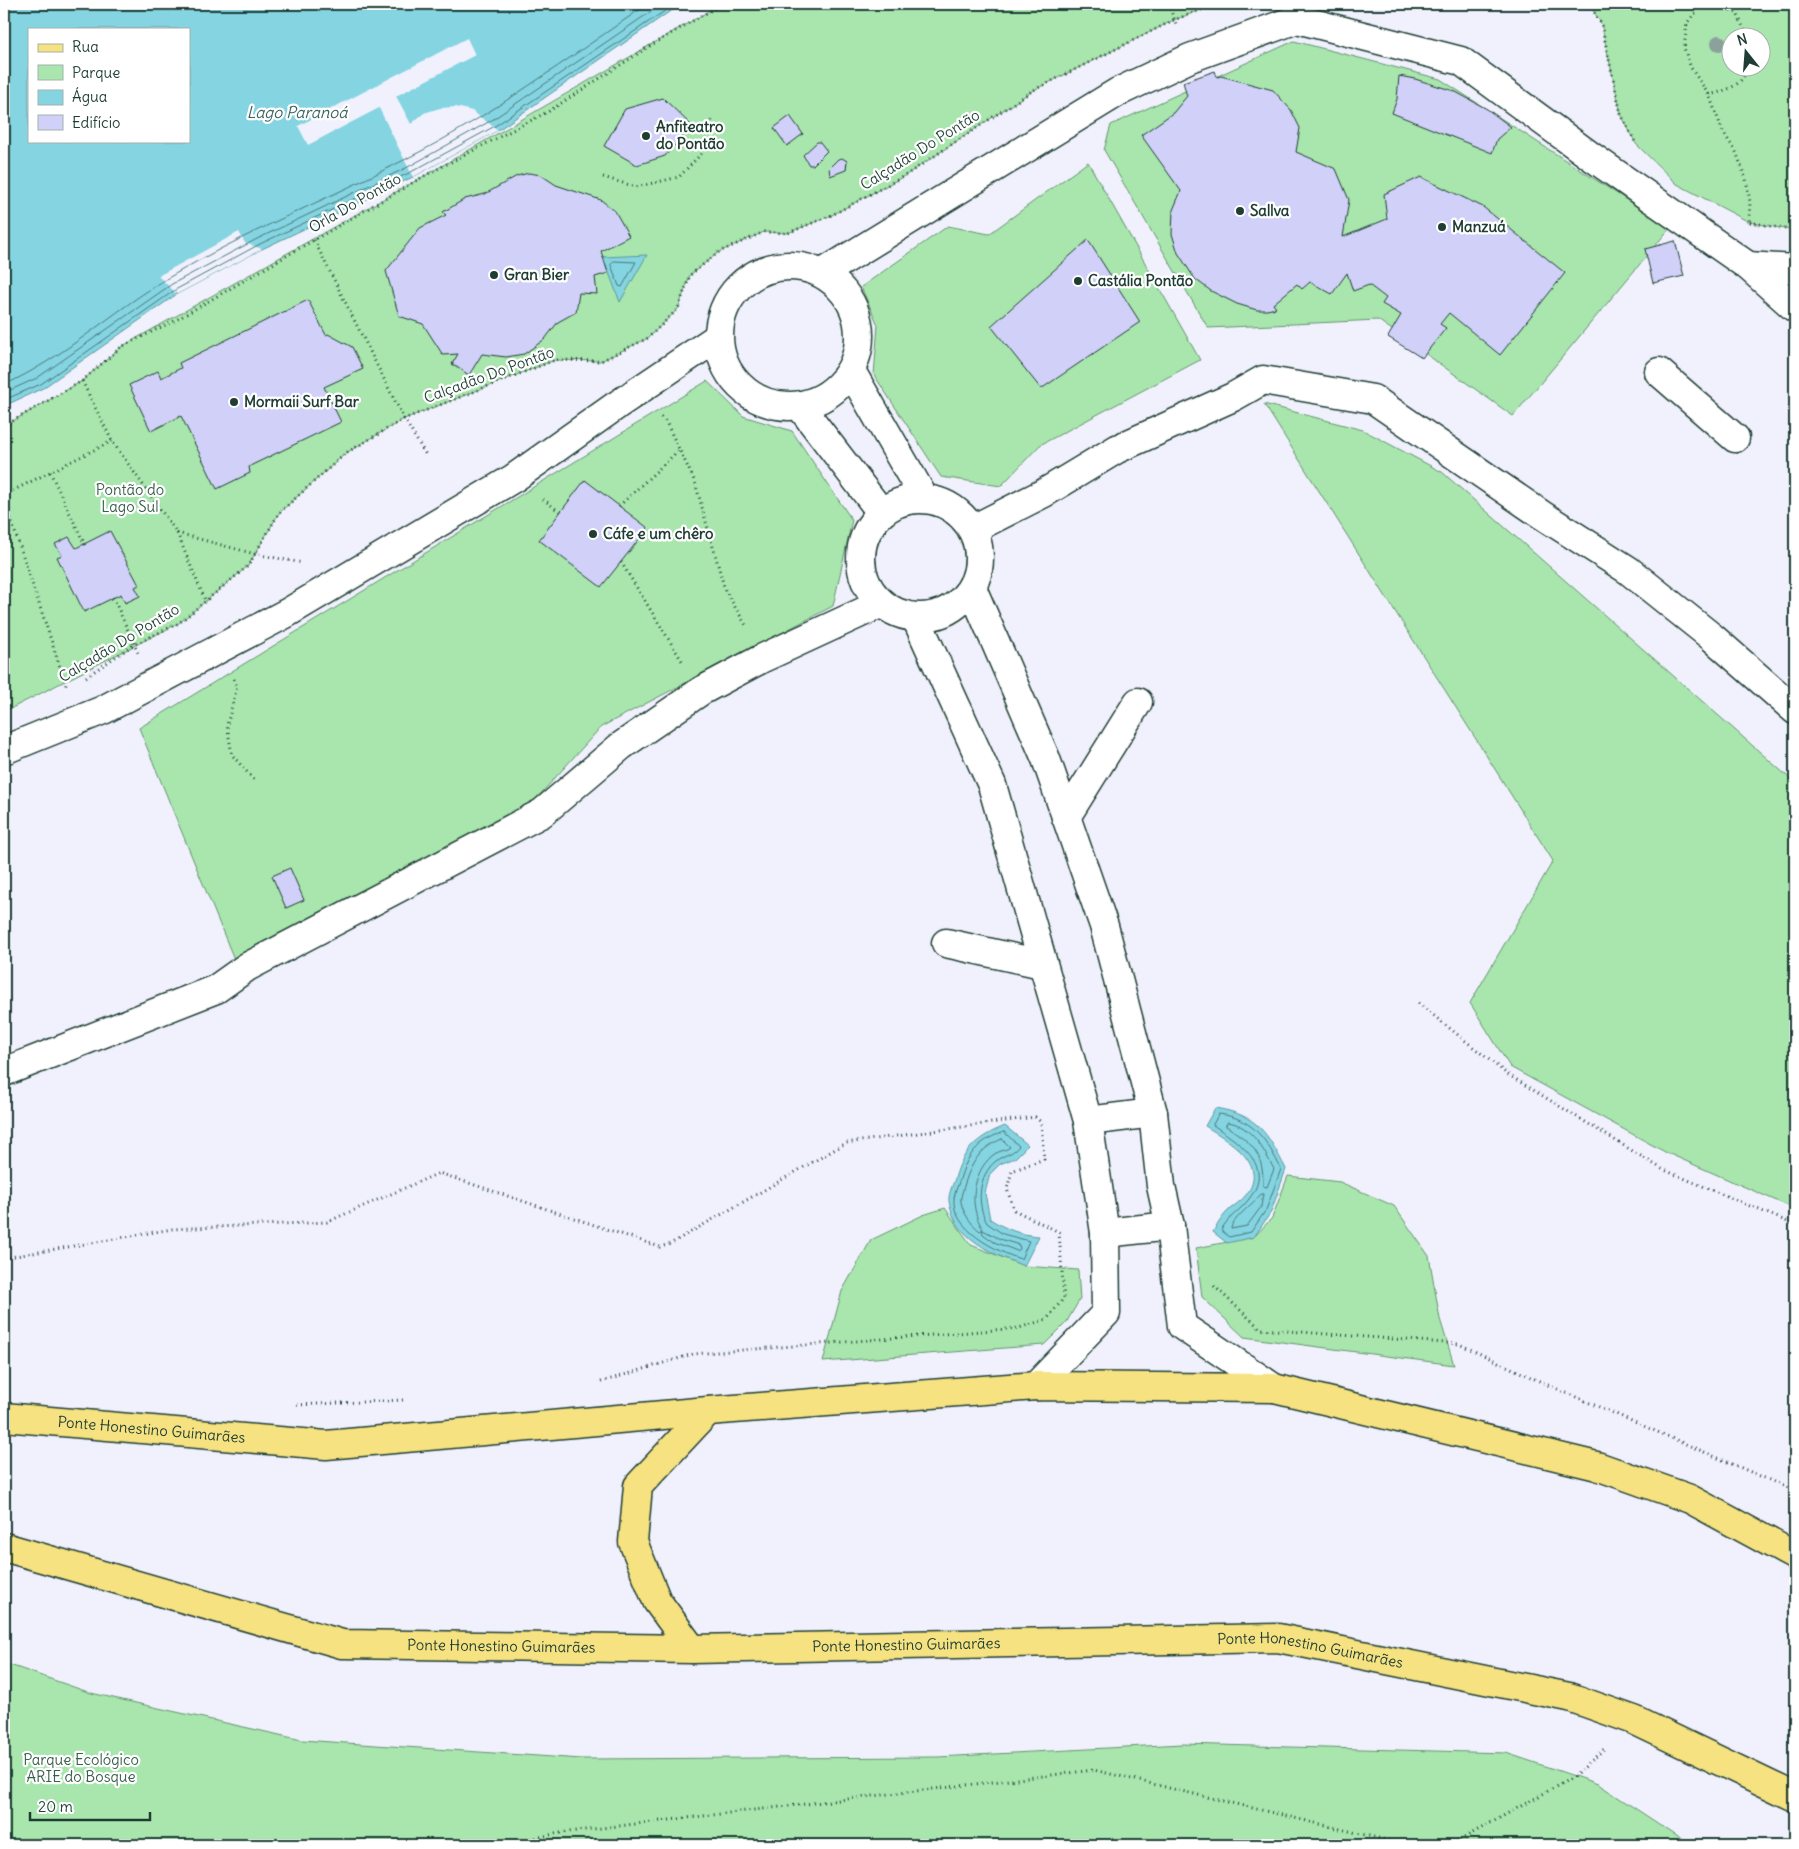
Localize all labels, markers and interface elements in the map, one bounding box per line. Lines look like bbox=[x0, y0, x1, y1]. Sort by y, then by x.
legend bbox=[28, 28, 190, 142]
north arrow bbox=[1722, 28, 1772, 78]
text: N bbox=[1735, 30, 1749, 50]
text: Rua bbox=[72, 37, 99, 56]
text: Parque bbox=[72, 63, 120, 82]
text: Água bbox=[72, 87, 108, 106]
water label: Lago Paranoá bbox=[247, 102, 348, 122]
street label: Calçadão Do Pontão bbox=[856, 105, 983, 194]
text: Edifício bbox=[72, 113, 120, 132]
place label: Anfiteatro do Pontão bbox=[656, 117, 725, 153]
marker: Anfiteatro do Pontão bbox=[640, 130, 652, 142]
street label: Orla Do Pontão bbox=[305, 168, 404, 237]
place label: Sallva bbox=[1250, 201, 1290, 220]
marker: Sallva bbox=[1234, 205, 1246, 217]
place label: Manzuá bbox=[1452, 217, 1506, 236]
marker: Manzuá bbox=[1436, 221, 1448, 233]
place label: Gran Bier bbox=[504, 265, 570, 284]
marker: Gran Bier bbox=[488, 269, 500, 281]
place label: Castália Pontão bbox=[1088, 271, 1194, 290]
marker: Castália Pontão bbox=[1072, 275, 1084, 287]
street label: Calçadão Do Pontão bbox=[421, 342, 557, 407]
place label: Mormaii Surf Bar bbox=[244, 392, 360, 411]
marker: Mormaii Surf Bar bbox=[228, 396, 240, 408]
park label: Pontão do Lago Sul bbox=[96, 480, 164, 516]
place label: Cáfe e um chêro bbox=[603, 524, 714, 543]
marker: Cáfe e um chêro bbox=[587, 528, 599, 540]
street label: Calçadão Do Pontão bbox=[55, 599, 182, 686]
street label: Ponte Honestino Guimarães bbox=[57, 1412, 246, 1447]
street label: Ponte Honestino Guimarães bbox=[1217, 1628, 1405, 1672]
street label: Ponte Honestino Guimarães bbox=[812, 1633, 1001, 1656]
street label: Ponte Honestino Guimarães bbox=[407, 1635, 596, 1657]
park label: Parque Ecológico ARIE do Bosque bbox=[23, 1750, 139, 1786]
scale bar bbox=[30, 1789, 150, 1821]
text: 20 m bbox=[38, 1797, 73, 1816]

